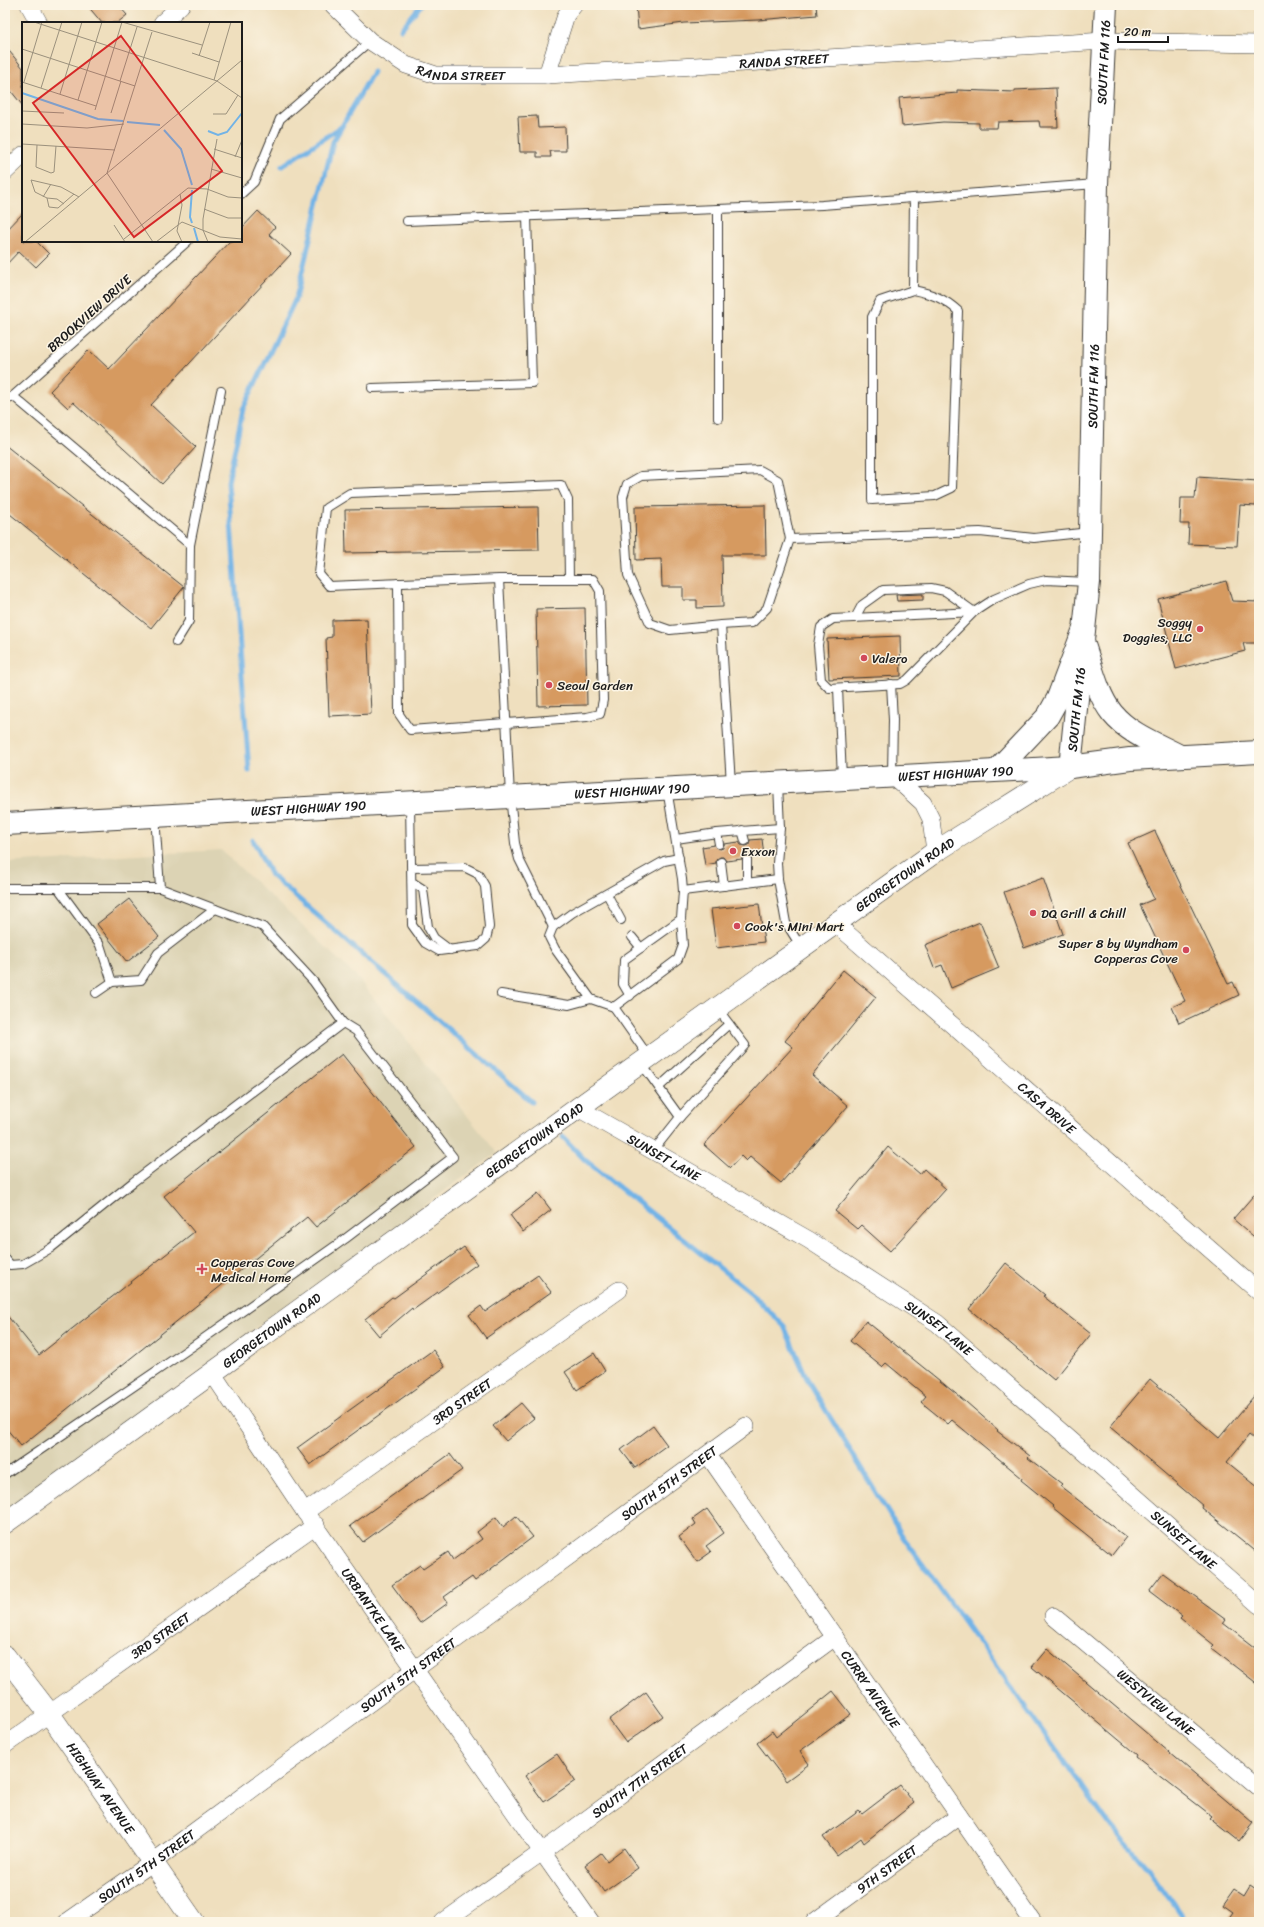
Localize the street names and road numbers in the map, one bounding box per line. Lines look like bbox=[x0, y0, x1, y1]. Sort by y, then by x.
street label: SOUTH FM 116 bbox=[1090, 19, 1117, 105]
street label: RANDA STREET bbox=[739, 47, 830, 75]
street label: RANDA STREET bbox=[413, 58, 506, 87]
street label: BROOKVIEW DRIVE bbox=[42, 268, 138, 358]
street label: SOUTH FM 116 bbox=[1081, 343, 1106, 429]
street label: SOUTH FM 116 bbox=[1061, 666, 1092, 753]
street label: WEST HIGHWAY 190 bbox=[897, 759, 1014, 788]
street label: WEST HIGHWAY 190 bbox=[574, 776, 690, 806]
street label: WEST HIGHWAY 190 bbox=[250, 794, 367, 823]
street label: GEORGETOWN ROAD bbox=[850, 831, 960, 918]
street label: CASA DRIVE bbox=[1012, 1076, 1082, 1140]
street label: GEORGETOWN ROAD bbox=[480, 1096, 589, 1184]
street label: SUNSET LANE bbox=[623, 1127, 705, 1188]
street label: GEORGETOWN ROAD bbox=[217, 1286, 326, 1374]
street label: SUNSET LANE bbox=[900, 1294, 979, 1362]
street label: 3RD STREET bbox=[427, 1371, 498, 1431]
street label: SOUTH 5TH STREET bbox=[616, 1439, 724, 1527]
street label: SUNSET LANE bbox=[1145, 1504, 1223, 1576]
street label: URBANTKE LANE bbox=[335, 1563, 411, 1658]
street label: 3RD STREET bbox=[126, 1605, 197, 1665]
street label: SOUTH 5TH STREET bbox=[355, 1631, 463, 1719]
street label: CURRY AVENUE bbox=[835, 1645, 906, 1734]
street label: WESTVIEW LANE bbox=[1112, 1663, 1200, 1742]
street label: HIGHWAY AVENUE bbox=[60, 1737, 141, 1840]
street label: SOUTH 7TH STREET bbox=[587, 1737, 694, 1824]
street label: SOUTH 5TH STREET bbox=[93, 1823, 202, 1909]
street label: 9TH STREET bbox=[852, 1838, 924, 1899]

